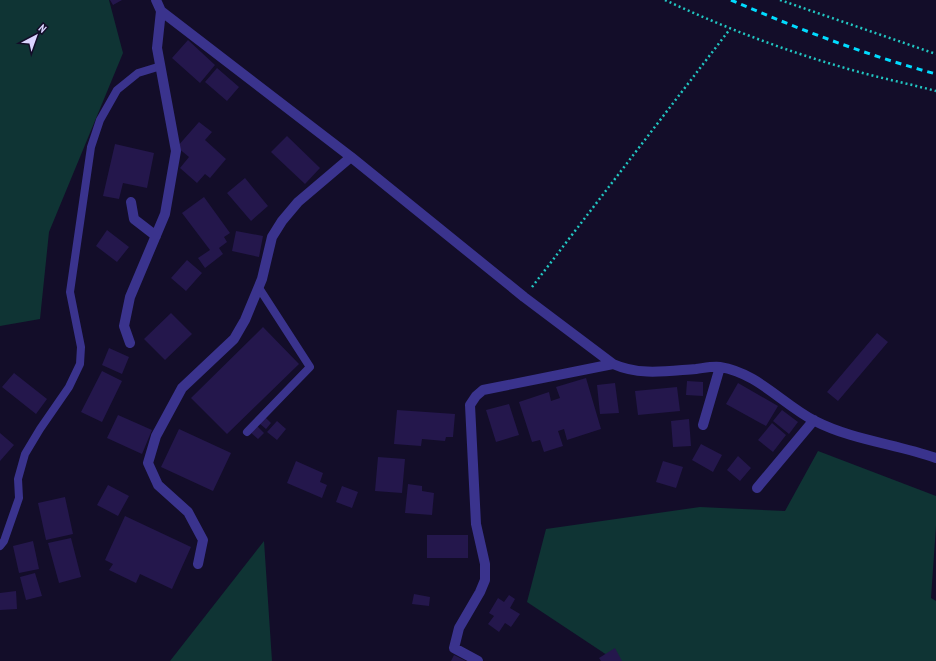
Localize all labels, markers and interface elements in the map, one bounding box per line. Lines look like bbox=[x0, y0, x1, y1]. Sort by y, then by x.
north arrow bbox=[16, 16, 56, 56]
text: N bbox=[36, 21, 49, 36]

